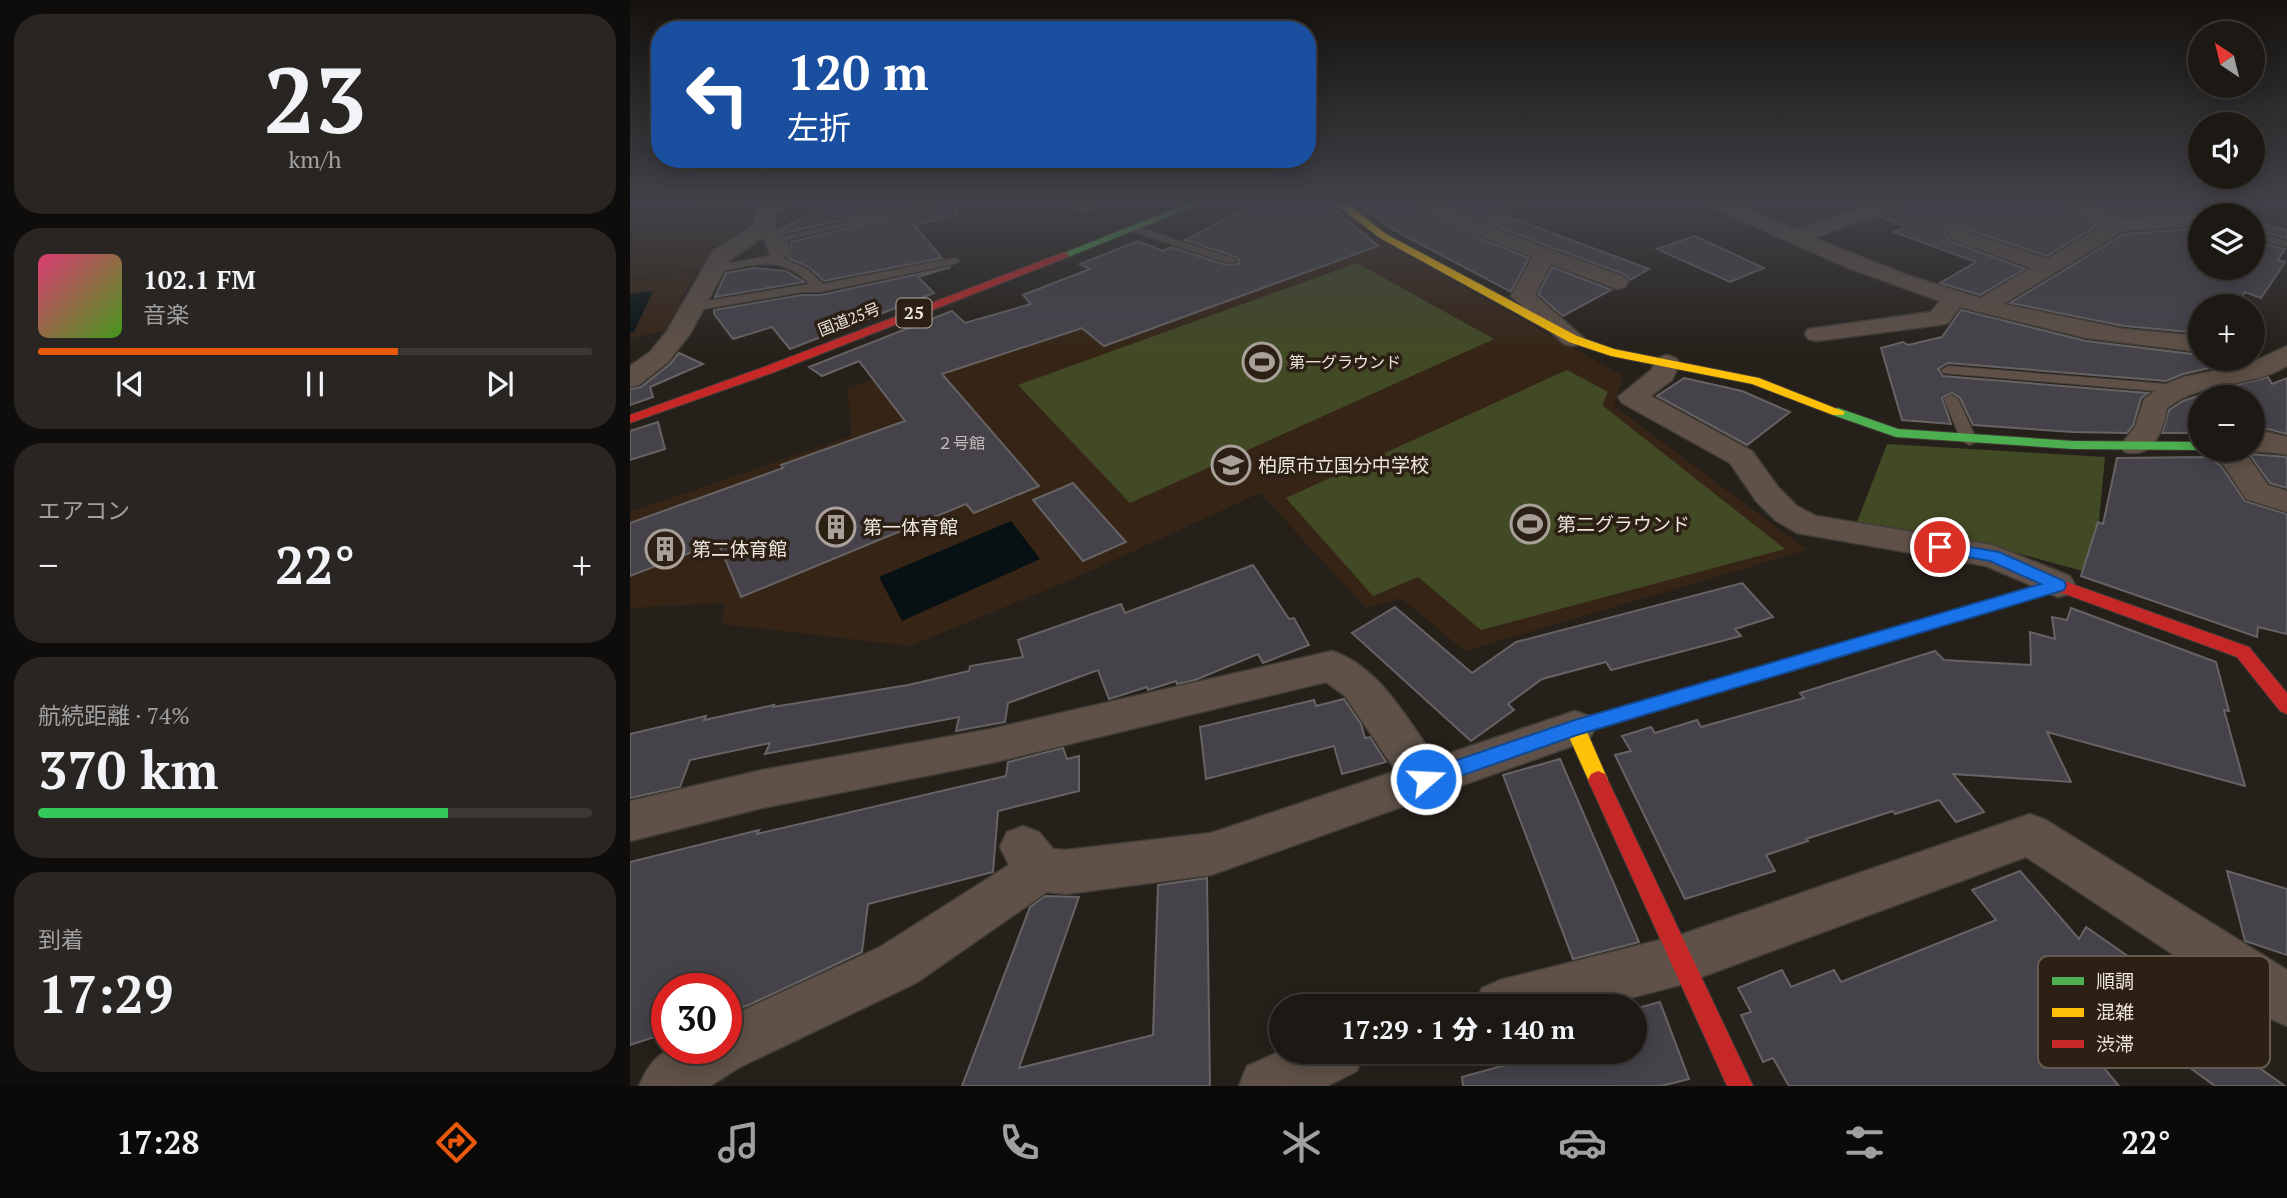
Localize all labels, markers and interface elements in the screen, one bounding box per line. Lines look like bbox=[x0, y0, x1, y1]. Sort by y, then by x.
north arrow bbox=[2188, 21, 2264, 98]
map controls bbox=[2188, 21, 2265, 462]
text: 23 bbox=[264, 38, 366, 159]
text: 120 m bbox=[787, 39, 929, 104]
icon: left bbox=[672, 49, 763, 140]
text: 左折 bbox=[787, 106, 851, 148]
button: sound bbox=[2188, 112, 2265, 189]
text: km/h bbox=[288, 144, 342, 175]
button: layers bbox=[2188, 203, 2265, 280]
text: 102.1 FM bbox=[143, 262, 256, 296]
button: + bbox=[2188, 294, 2265, 371]
street label: 国道25号 bbox=[815, 297, 883, 341]
road number: 25 bbox=[896, 298, 932, 328]
text: 音楽 bbox=[143, 299, 189, 330]
sports icon: 第一グラウンド bbox=[1241, 341, 1283, 383]
place label: 第一グラウンド bbox=[1289, 351, 1401, 373]
icon: previous bbox=[111, 365, 149, 403]
icon: pause bbox=[296, 365, 334, 403]
icon: next bbox=[481, 365, 519, 403]
button: − bbox=[2188, 385, 2265, 462]
house number: ２号館 bbox=[937, 432, 985, 454]
school or university icon: 柏原市立国分中学校 bbox=[1210, 444, 1252, 486]
place label: 柏原市立国分中学校 bbox=[1258, 452, 1429, 477]
text: エアコン bbox=[38, 495, 130, 526]
sports icon: 第二グラウンド bbox=[1509, 503, 1551, 545]
building icon: 第一体育館 bbox=[815, 506, 857, 548]
place label: 第二グラウンド bbox=[1557, 511, 1690, 536]
place label: 第一体育館 bbox=[863, 514, 958, 539]
pin bbox=[1910, 517, 1970, 577]
building icon: 第二体育館 bbox=[644, 528, 686, 570]
icon: arrive bbox=[1921, 528, 1959, 566]
text: 22° bbox=[275, 530, 355, 599]
place label: 第二体育館 bbox=[692, 536, 787, 561]
text: − bbox=[38, 540, 58, 590]
text: + bbox=[572, 540, 592, 590]
text: 航続距離 · 74% bbox=[38, 700, 190, 731]
text: 370 km bbox=[38, 735, 219, 804]
position arrow bbox=[1389, 742, 1463, 816]
text: 到着 bbox=[38, 924, 84, 955]
legend bbox=[2038, 956, 2270, 1068]
text: 17:29 bbox=[38, 959, 173, 1028]
text: 順調 bbox=[2096, 968, 2134, 993]
speed limit sign: 30 bbox=[651, 973, 742, 1064]
text: 混雑 bbox=[2096, 999, 2134, 1024]
text: 17:29 · 1 分 · 140 m bbox=[1341, 1012, 1575, 1046]
text: 渋滞 bbox=[2096, 1031, 2134, 1056]
icon: directions bbox=[432, 1118, 481, 1167]
icon: music bbox=[714, 1118, 763, 1167]
icon: phone bbox=[995, 1118, 1044, 1167]
icon: climate bbox=[1277, 1118, 1326, 1167]
icon: car bbox=[1558, 1118, 1607, 1167]
icon: filters bbox=[1840, 1118, 1889, 1167]
text: 17:28 bbox=[116, 1121, 200, 1163]
text: 22° bbox=[2121, 1121, 2171, 1163]

